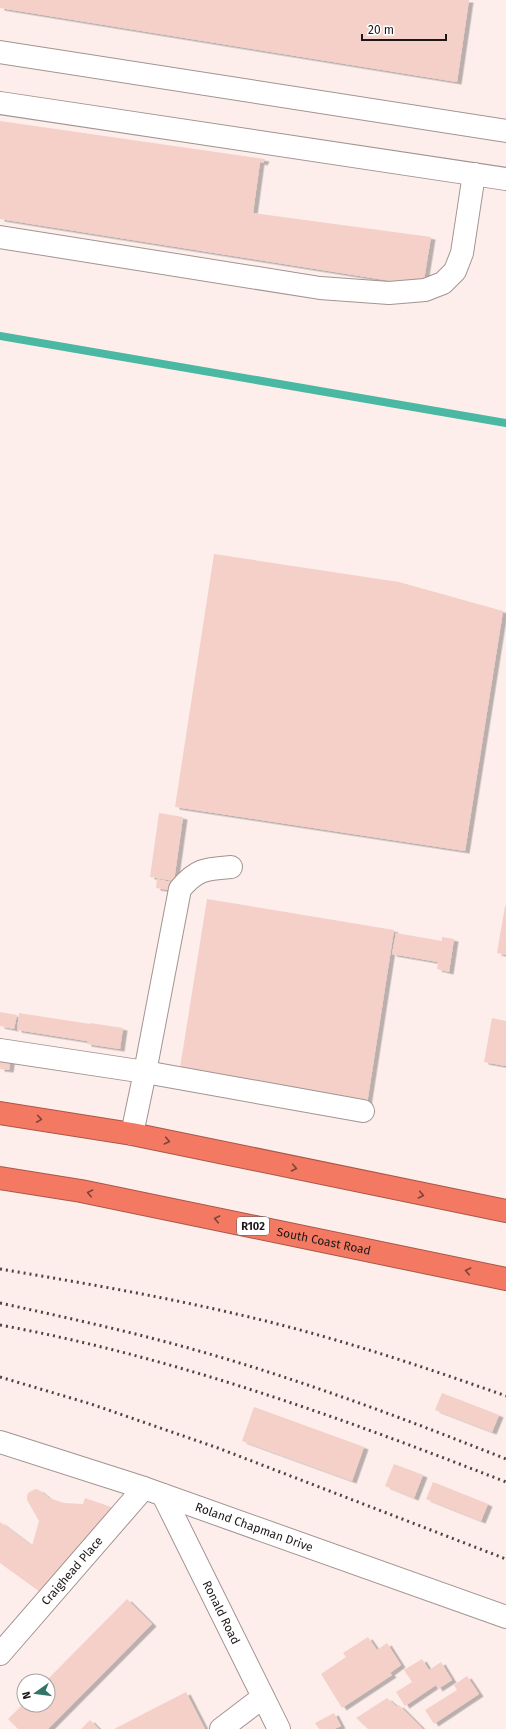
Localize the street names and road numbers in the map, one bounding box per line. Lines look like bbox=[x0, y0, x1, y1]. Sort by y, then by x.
road number: R102 bbox=[237, 1217, 269, 1235]
street label: South Coast Road bbox=[276, 1225, 372, 1258]
street label: Roland Chapman Drive bbox=[193, 1500, 315, 1555]
street label: Craighead Place bbox=[39, 1534, 106, 1608]
street label: Ronald Road bbox=[200, 1578, 243, 1646]

